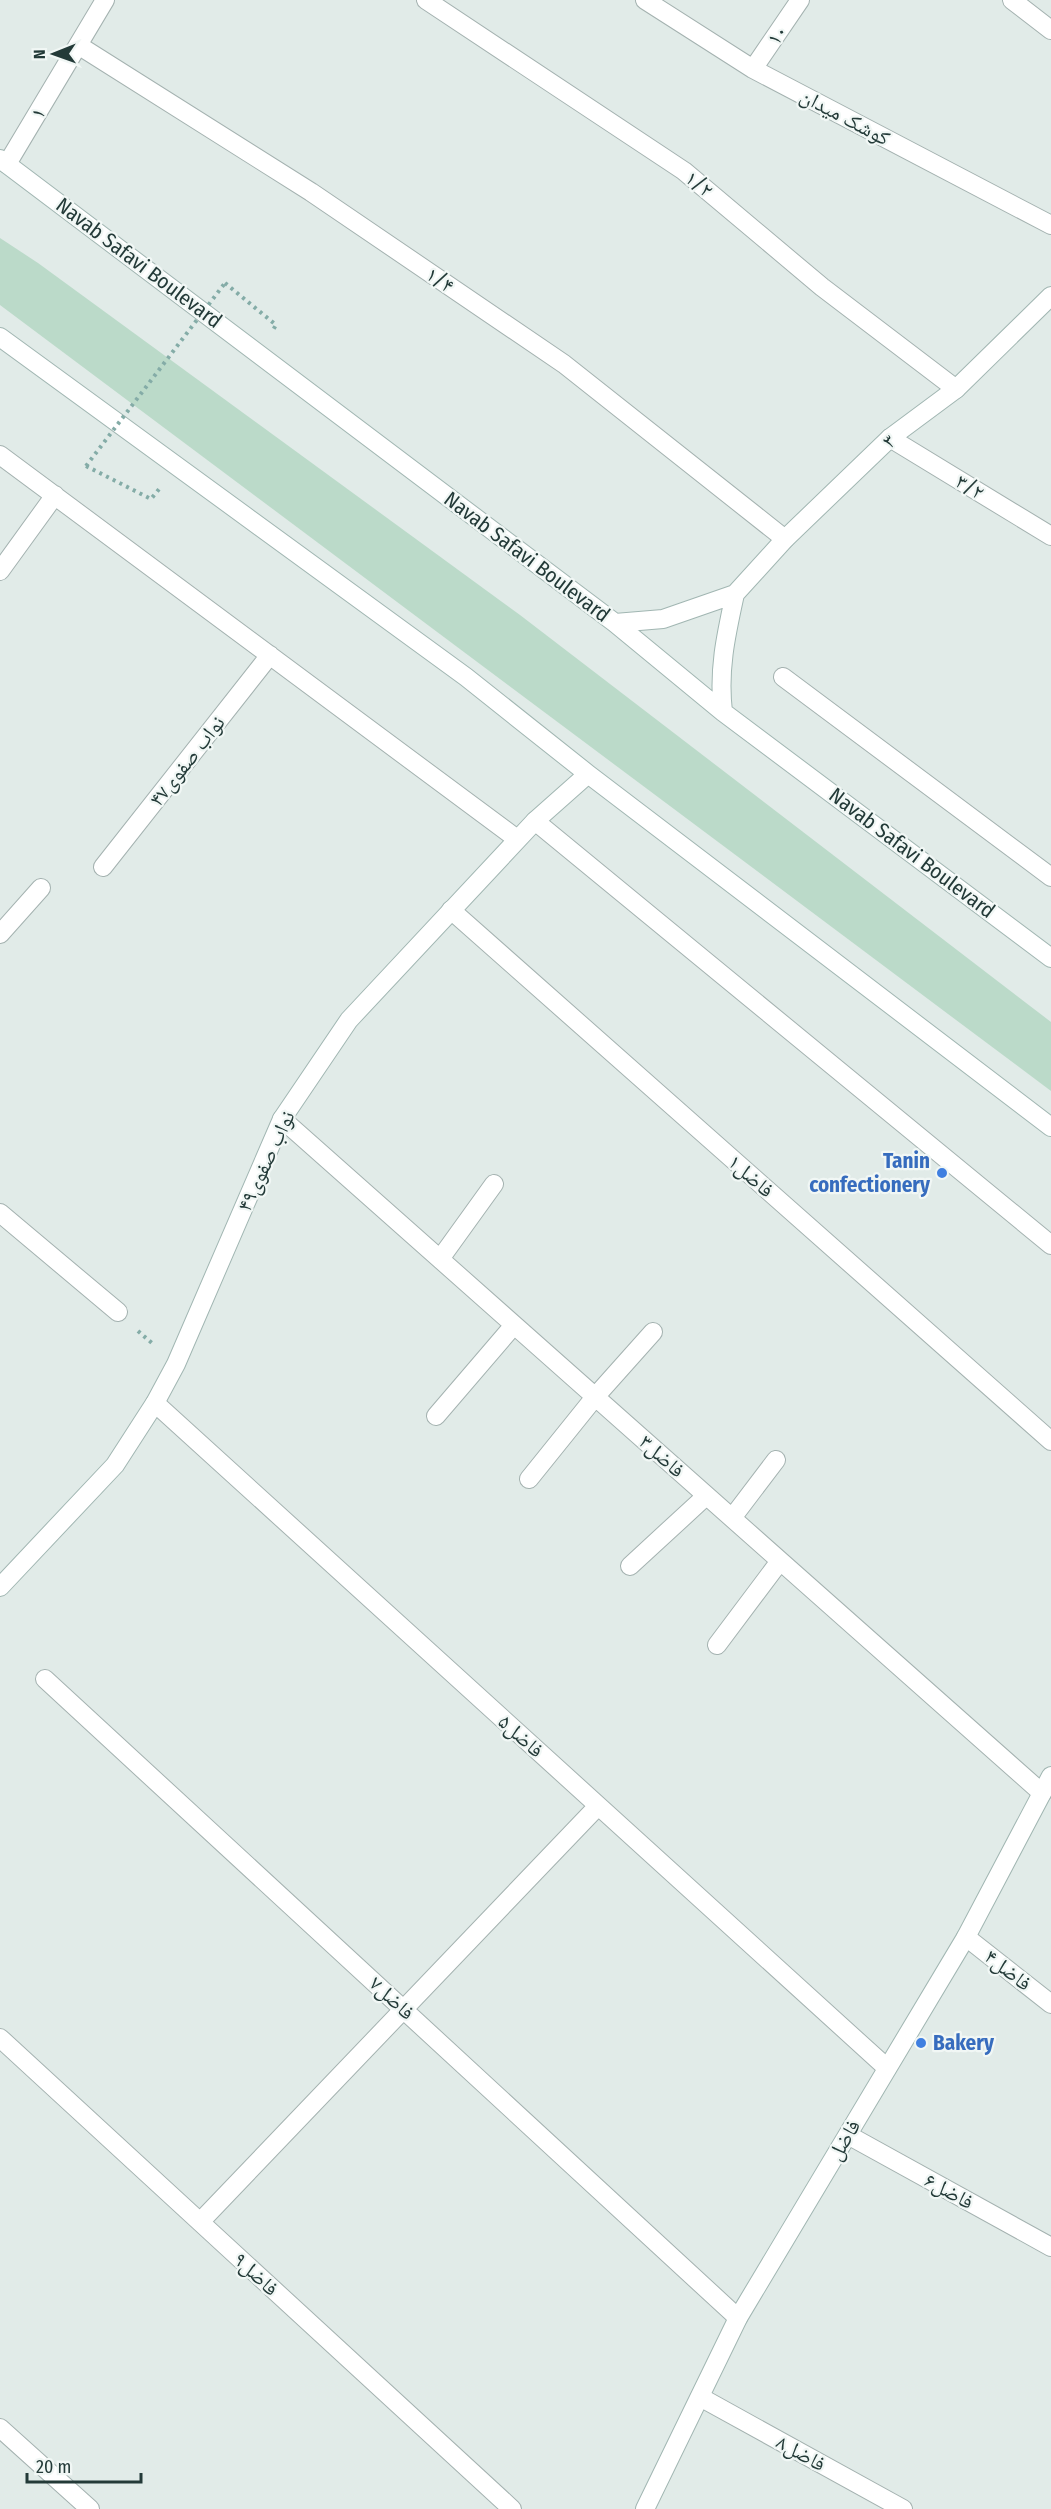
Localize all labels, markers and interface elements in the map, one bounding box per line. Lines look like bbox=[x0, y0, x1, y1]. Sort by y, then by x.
street label: ۱۰ bbox=[761, 20, 793, 50]
north arrow bbox=[24, 24, 84, 84]
text: N bbox=[30, 49, 49, 59]
street label: کوشک میدان bbox=[796, 83, 895, 152]
street label: ۱ bbox=[24, 102, 52, 124]
street label: ۱/۲ bbox=[680, 165, 718, 203]
street label: Navab Safavi Boulevard bbox=[51, 192, 227, 334]
street label: ۱/۴ bbox=[421, 261, 459, 299]
street label: ۳ bbox=[877, 428, 901, 454]
street label: ۳/۲ bbox=[951, 468, 989, 506]
street label: Navab Safavi Boulevard bbox=[439, 486, 615, 628]
street label: ۴۷نواب صفوی bbox=[143, 710, 231, 812]
street label: Navab Safavi Boulevard bbox=[824, 782, 1000, 924]
street label: ۴۹نواب صفوی bbox=[231, 1107, 301, 1215]
place label: Tanin confectionery bbox=[809, 1148, 931, 1198]
street label: ۱فاضل bbox=[723, 1149, 779, 1203]
marker: Tanin confectionery bbox=[935, 1166, 949, 1180]
street label: ۳فاضل bbox=[634, 1429, 690, 1483]
street label: ۵فاضل bbox=[493, 1709, 549, 1763]
street label: ۴فاضل bbox=[979, 1944, 1037, 1996]
street label: ۷فاضل bbox=[364, 1971, 420, 2025]
place label: Bakery bbox=[933, 2030, 995, 2056]
marker: Bakery bbox=[914, 2036, 928, 2050]
street label: فاضل bbox=[822, 2115, 866, 2165]
street label: ۶فاضل bbox=[920, 2167, 978, 2215]
street label: ۹فاضل bbox=[228, 2247, 284, 2301]
street label: ۸فاضل bbox=[772, 2429, 830, 2477]
scale bar bbox=[27, 2446, 141, 2484]
text: 20 m bbox=[36, 2456, 71, 2478]

